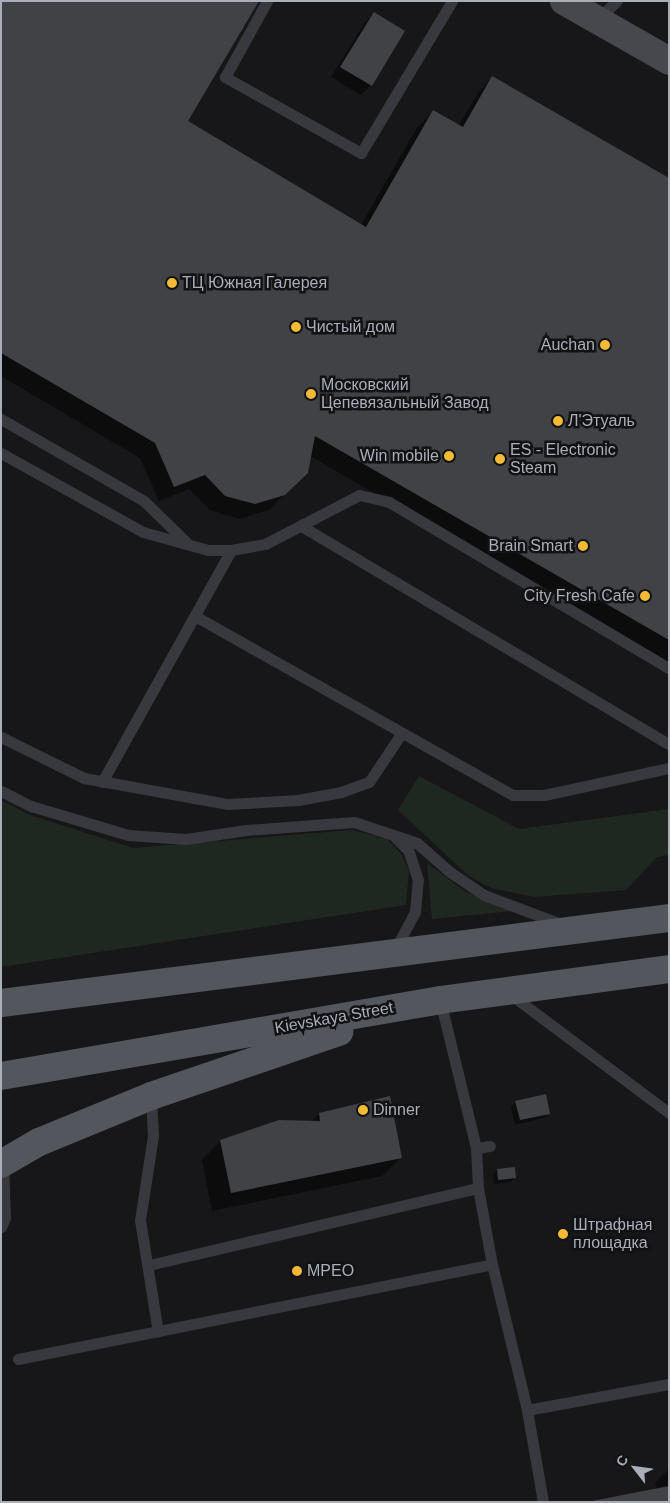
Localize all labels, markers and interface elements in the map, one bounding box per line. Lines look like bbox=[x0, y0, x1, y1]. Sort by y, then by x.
place label: ТЦ Южная Галерея bbox=[182, 273, 327, 293]
marker: ТЦ Южная Галерея bbox=[166, 277, 178, 289]
place label: Чистый дом bbox=[306, 317, 395, 337]
marker: Чистый дом bbox=[290, 321, 302, 333]
place label: Auchan bbox=[541, 335, 595, 355]
marker: Auchan bbox=[599, 339, 611, 351]
place label: Московский Цепевязальный Завод bbox=[321, 375, 489, 413]
marker: Московский Цепевязальный Завод bbox=[305, 388, 317, 400]
place label: Л'Этуаль bbox=[568, 411, 635, 431]
marker: Л'Этуаль bbox=[552, 415, 564, 427]
place label: ES - Electronic Steam bbox=[510, 440, 616, 478]
place label: Win mobile bbox=[360, 446, 439, 466]
marker: Win mobile bbox=[443, 450, 455, 462]
marker: ES - Electronic Steam bbox=[494, 453, 506, 465]
place label: Brain Smart bbox=[489, 536, 573, 556]
marker: Brain Smart bbox=[577, 540, 589, 552]
place label: City Fresh Cafe bbox=[524, 586, 635, 606]
marker: City Fresh Cafe bbox=[639, 590, 651, 602]
street label: Kievskaya Street bbox=[273, 998, 395, 1038]
place label: Dinner bbox=[373, 1100, 420, 1120]
marker: Dinner bbox=[357, 1104, 369, 1116]
place label: Штрафная площадка bbox=[573, 1215, 652, 1253]
marker: Штрафная площадка bbox=[557, 1228, 569, 1240]
place label: МРЕО bbox=[307, 1261, 354, 1281]
marker: МРЕО bbox=[291, 1265, 303, 1277]
north arrow bbox=[610, 1443, 660, 1493]
text: С bbox=[613, 1452, 631, 1469]

